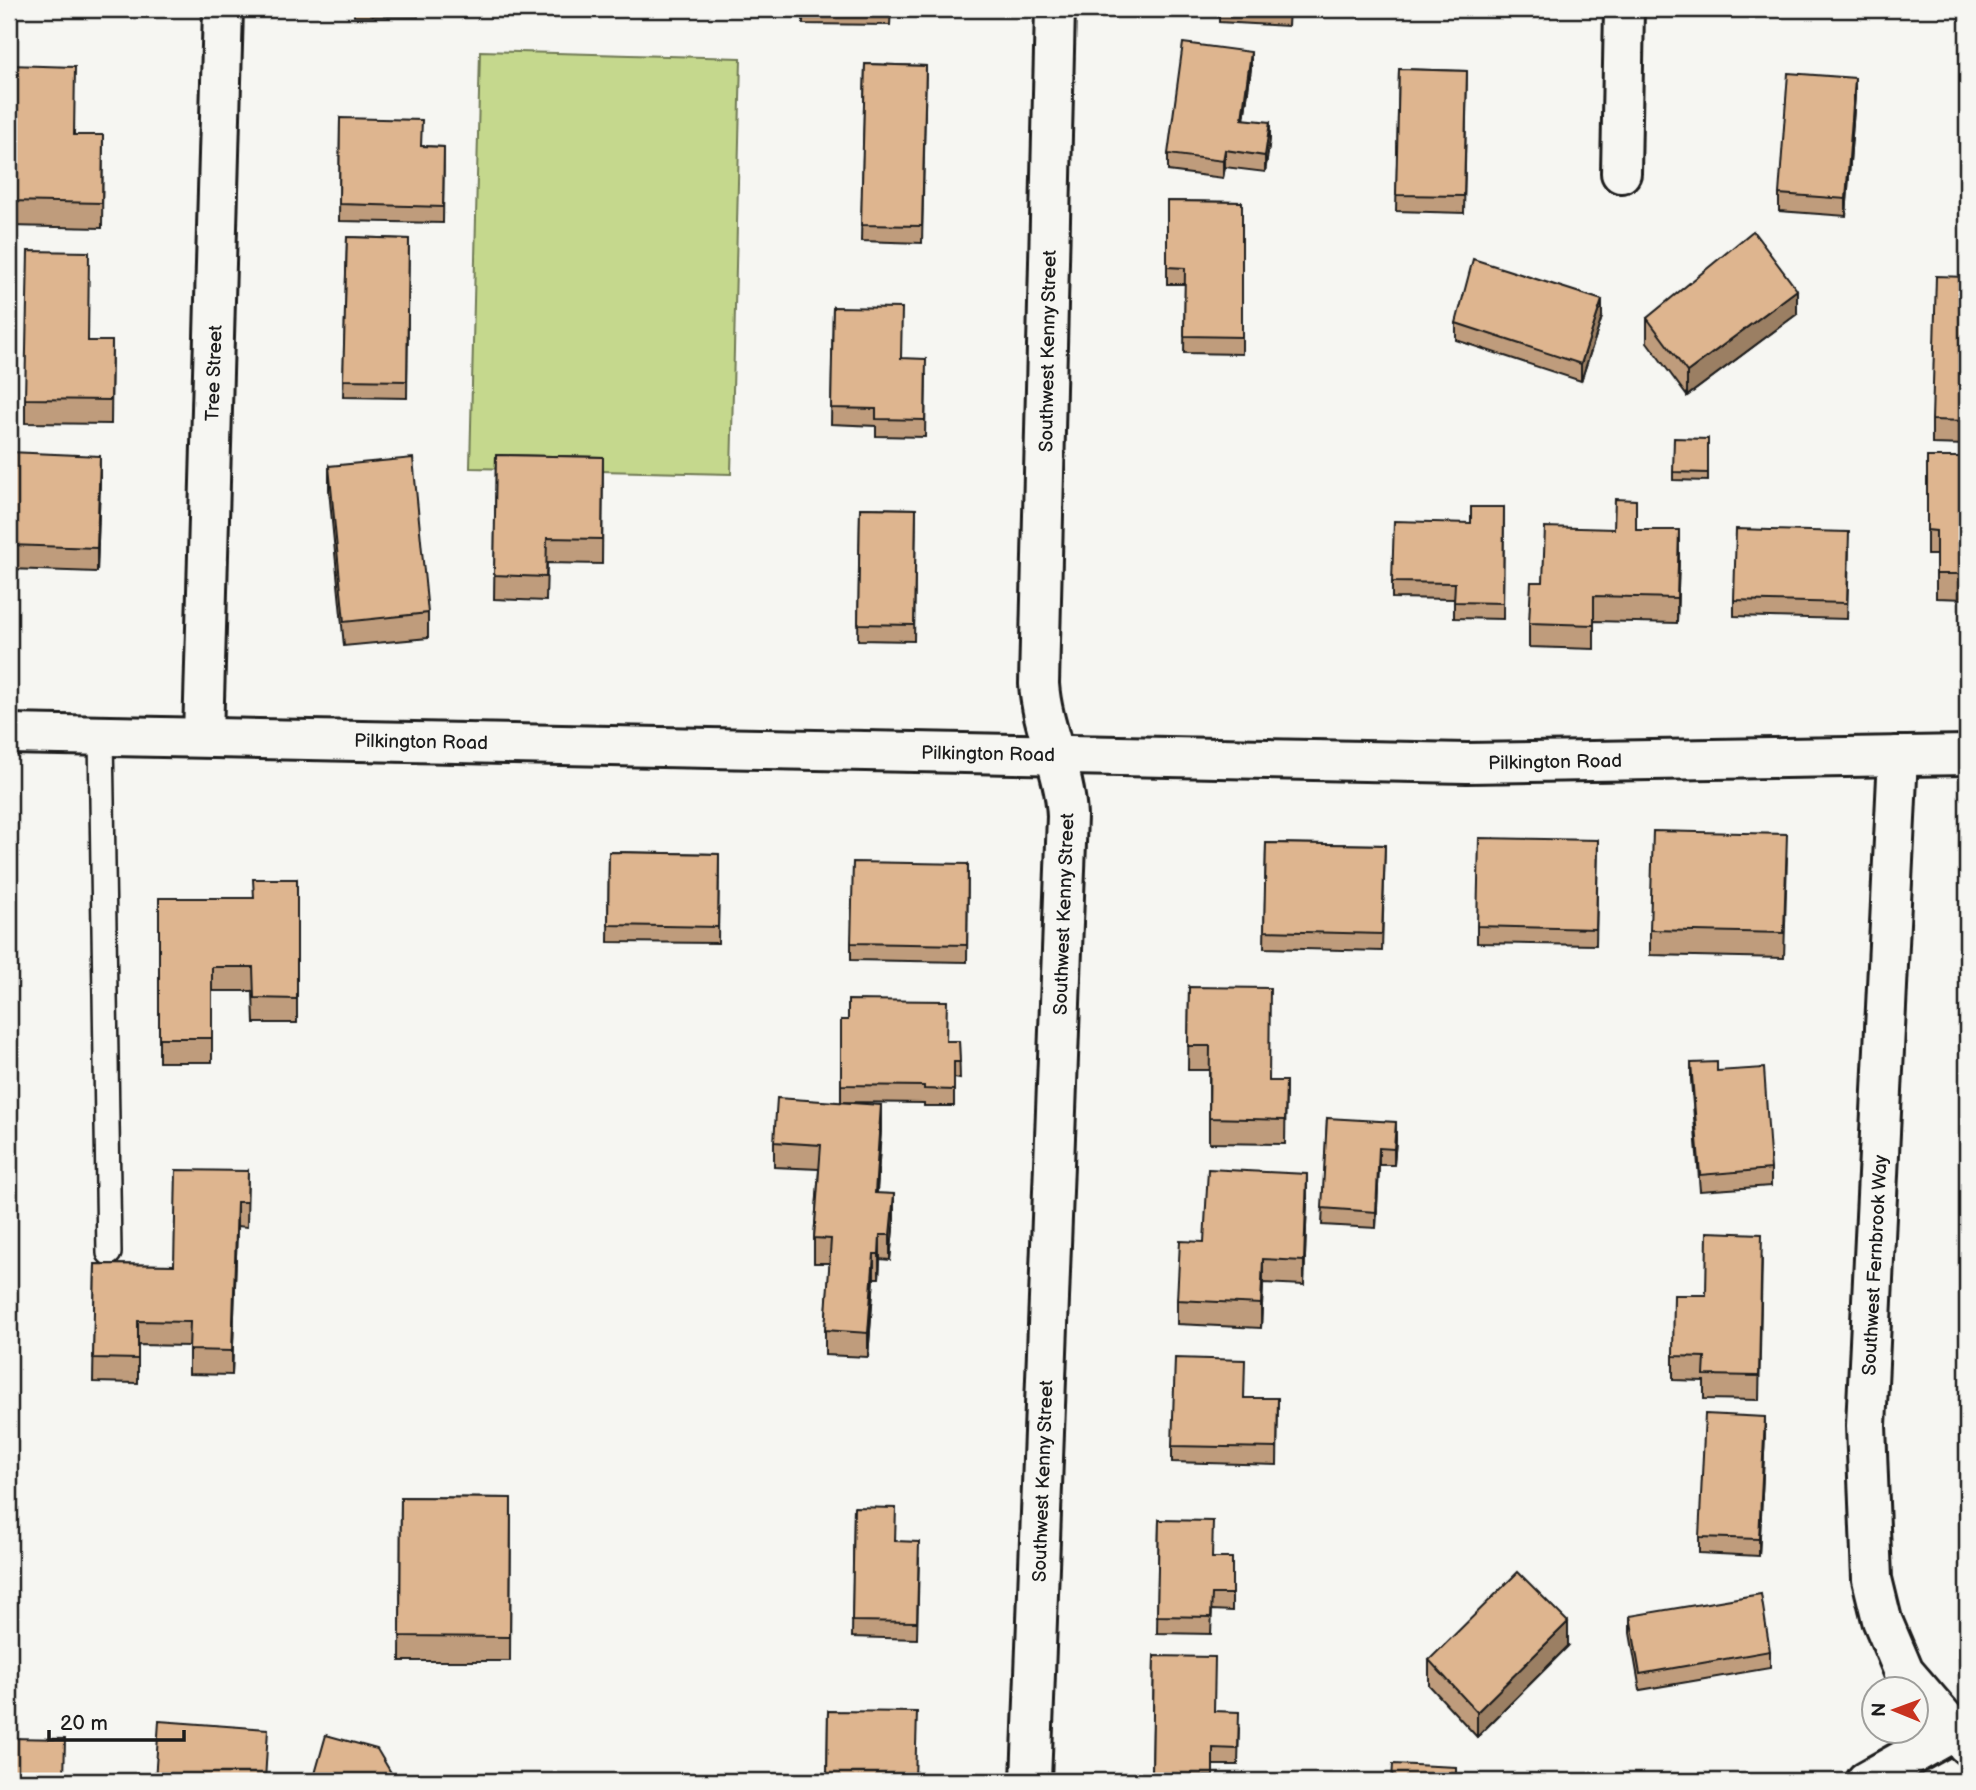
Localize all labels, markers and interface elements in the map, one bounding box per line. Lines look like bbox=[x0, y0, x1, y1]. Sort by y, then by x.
street label: Southwest Kenny Street bbox=[1035, 250, 1062, 452]
street label: Tree Street bbox=[201, 324, 228, 422]
street label: Pilkington Road bbox=[354, 730, 488, 755]
street label: Pilkington Road bbox=[921, 742, 1055, 767]
street label: Pilkington Road bbox=[1488, 750, 1622, 775]
street label: Southwest Kenny Street bbox=[1049, 812, 1080, 1015]
street label: Southwest Fernbrook Way bbox=[1858, 1154, 1893, 1376]
street label: Southwest Kenny Street bbox=[1028, 1379, 1059, 1582]
north arrow bbox=[1860, 1674, 1930, 1744]
scale bar bbox=[49, 1699, 184, 1743]
text: N bbox=[1868, 1702, 1891, 1717]
text: 20 m bbox=[60, 1711, 108, 1736]

